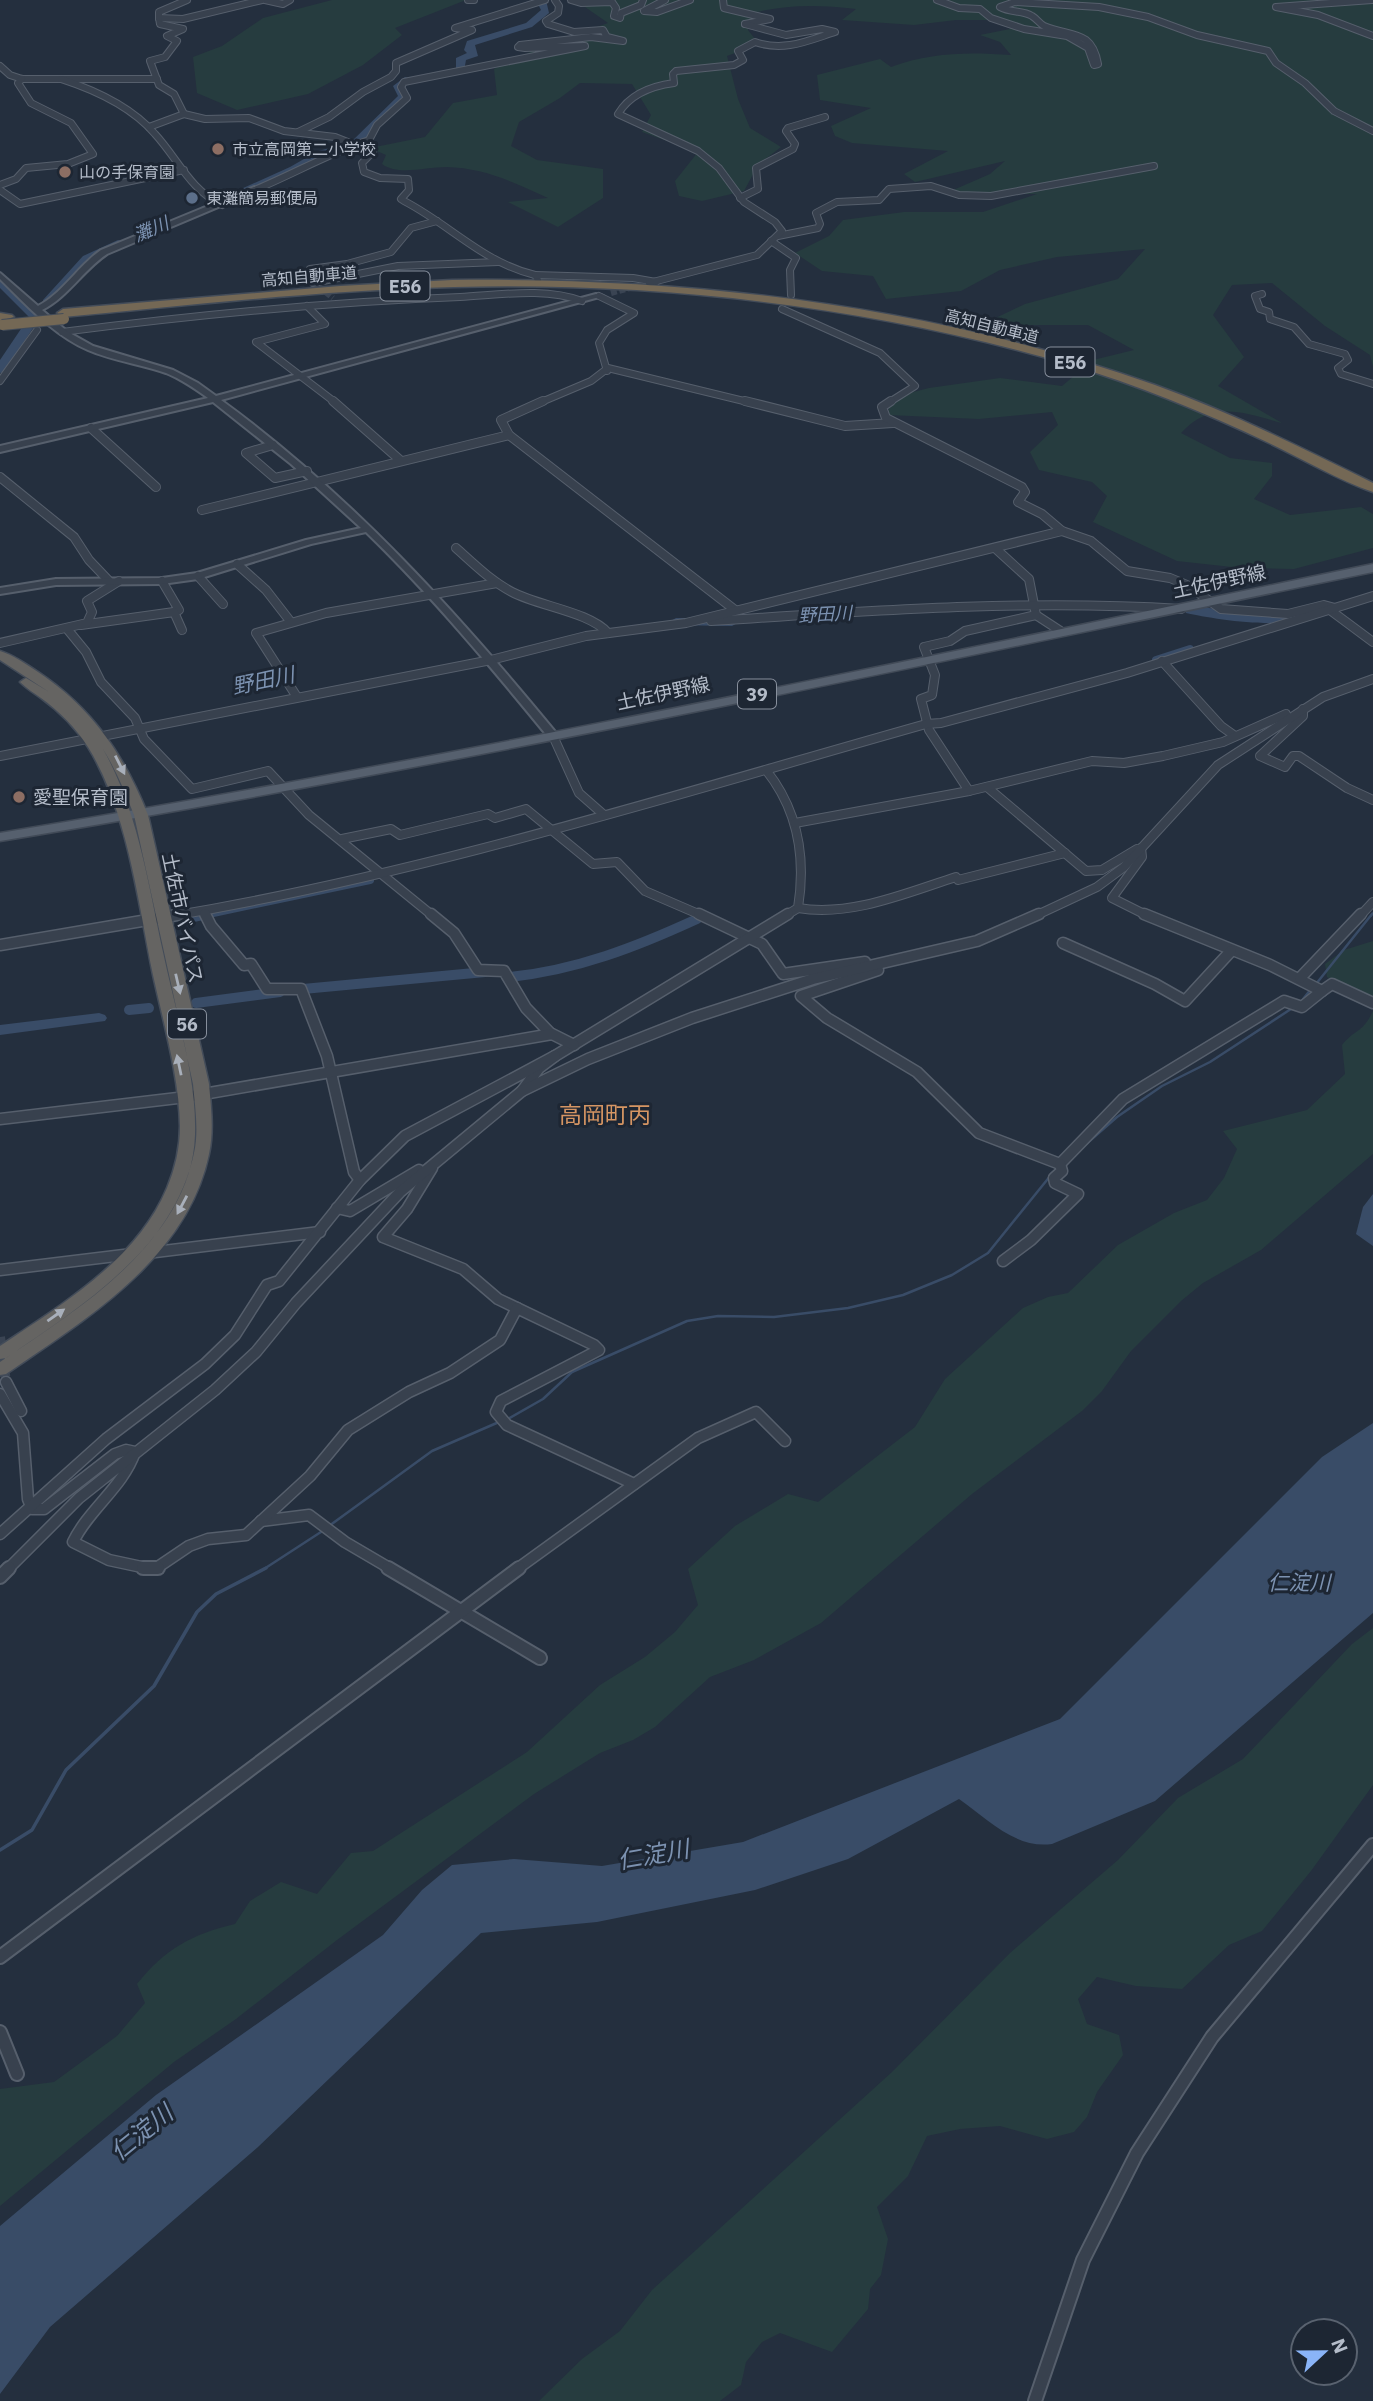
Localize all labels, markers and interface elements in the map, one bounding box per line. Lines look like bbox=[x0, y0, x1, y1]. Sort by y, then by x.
place label: 市立高岡第二小学校 bbox=[232, 139, 376, 159]
marker: 市立高岡第二小学校 bbox=[210, 141, 226, 157]
place label: 山の手保育園 bbox=[79, 162, 175, 182]
marker: 山の手保育園 bbox=[57, 164, 73, 180]
place label: 東灘簡易郵便局 bbox=[206, 188, 318, 208]
marker: 東灘簡易郵便局 bbox=[184, 190, 200, 206]
water label: 灘川 bbox=[130, 211, 174, 247]
street label: 高知自動車道 bbox=[260, 262, 358, 290]
road number: E56 bbox=[380, 272, 430, 300]
street label: 高知自動車道 bbox=[943, 305, 1041, 347]
road number: E56 bbox=[1046, 348, 1094, 376]
street label: 土佐伊野線 bbox=[1170, 559, 1268, 603]
water label: 野田川 bbox=[797, 601, 855, 627]
water label: 野田川 bbox=[229, 659, 299, 700]
street label: 土佐伊野線 bbox=[614, 671, 712, 715]
road number: 39 bbox=[738, 680, 776, 708]
one-way arrow bbox=[115, 755, 126, 775]
place label: 愛聖保育園 bbox=[33, 785, 128, 809]
marker: 愛聖保育園 bbox=[11, 789, 27, 805]
street label: 土佐市バイパス bbox=[157, 851, 209, 985]
one-way arrow bbox=[173, 973, 184, 995]
road number: 56 bbox=[168, 1009, 206, 1038]
one-way arrow bbox=[174, 1054, 185, 1076]
district label: 高岡町丙 bbox=[559, 1099, 651, 1129]
one-way arrow bbox=[177, 1195, 188, 1215]
one-way arrow bbox=[47, 1308, 65, 1322]
water label: 仁淀川 bbox=[1268, 1568, 1332, 1596]
water label: 仁淀川 bbox=[615, 1831, 694, 1876]
water label: 仁淀川 bbox=[103, 2095, 181, 2167]
north arrow bbox=[1289, 2317, 1359, 2387]
text: N bbox=[1326, 2335, 1353, 2357]

